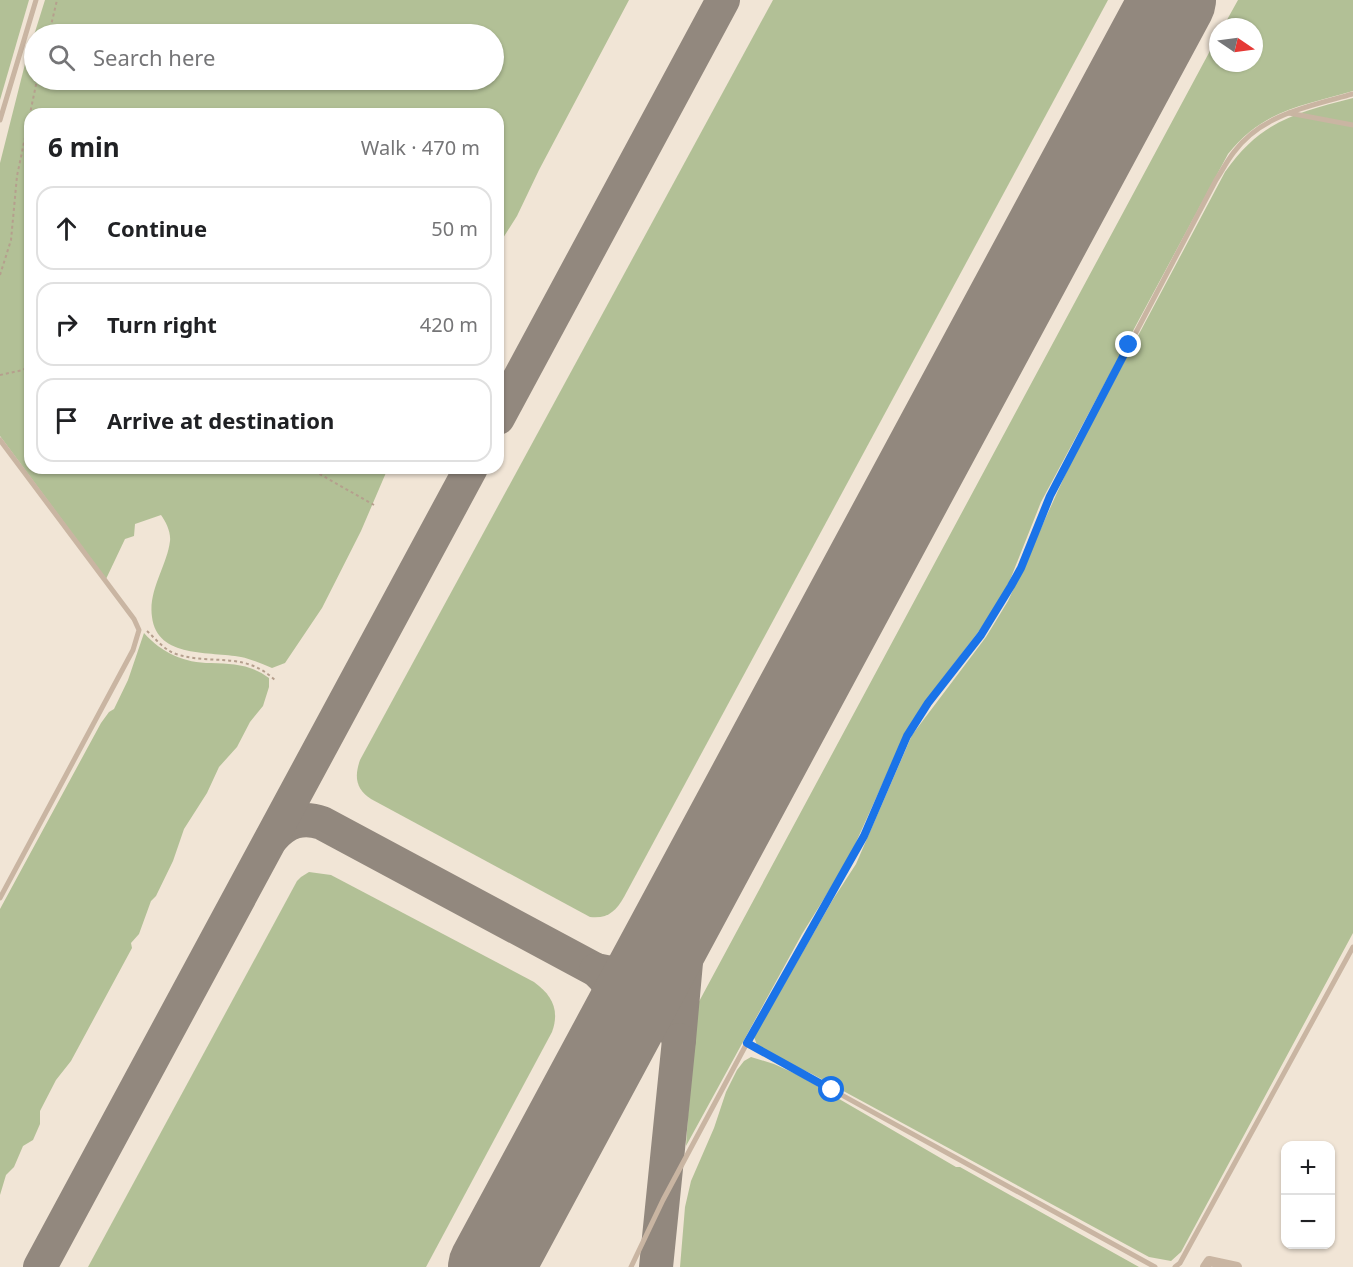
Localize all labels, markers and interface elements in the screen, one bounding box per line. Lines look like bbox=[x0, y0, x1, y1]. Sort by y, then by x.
north arrow bbox=[1209, 18, 1263, 72]
search box bbox=[24, 24, 504, 90]
icon: search bbox=[45, 41, 78, 74]
text: Search here bbox=[93, 42, 215, 72]
text: 6 min bbox=[48, 129, 120, 165]
text: Walk · 470 m bbox=[361, 134, 480, 161]
icon: ahead bbox=[50, 212, 83, 245]
text: Continue bbox=[107, 213, 207, 243]
text: 50 m bbox=[431, 215, 478, 242]
icon: right bbox=[50, 308, 83, 341]
text: Turn right bbox=[107, 309, 217, 339]
text: 420 m bbox=[420, 311, 478, 338]
route end bbox=[1115, 331, 1141, 357]
icon: arrive bbox=[50, 404, 83, 437]
text: Arrive at destination bbox=[107, 405, 334, 435]
route start bbox=[818, 1076, 844, 1102]
map controls bbox=[1281, 1141, 1335, 1249]
button: + bbox=[1281, 1141, 1335, 1195]
button: − bbox=[1281, 1195, 1335, 1249]

